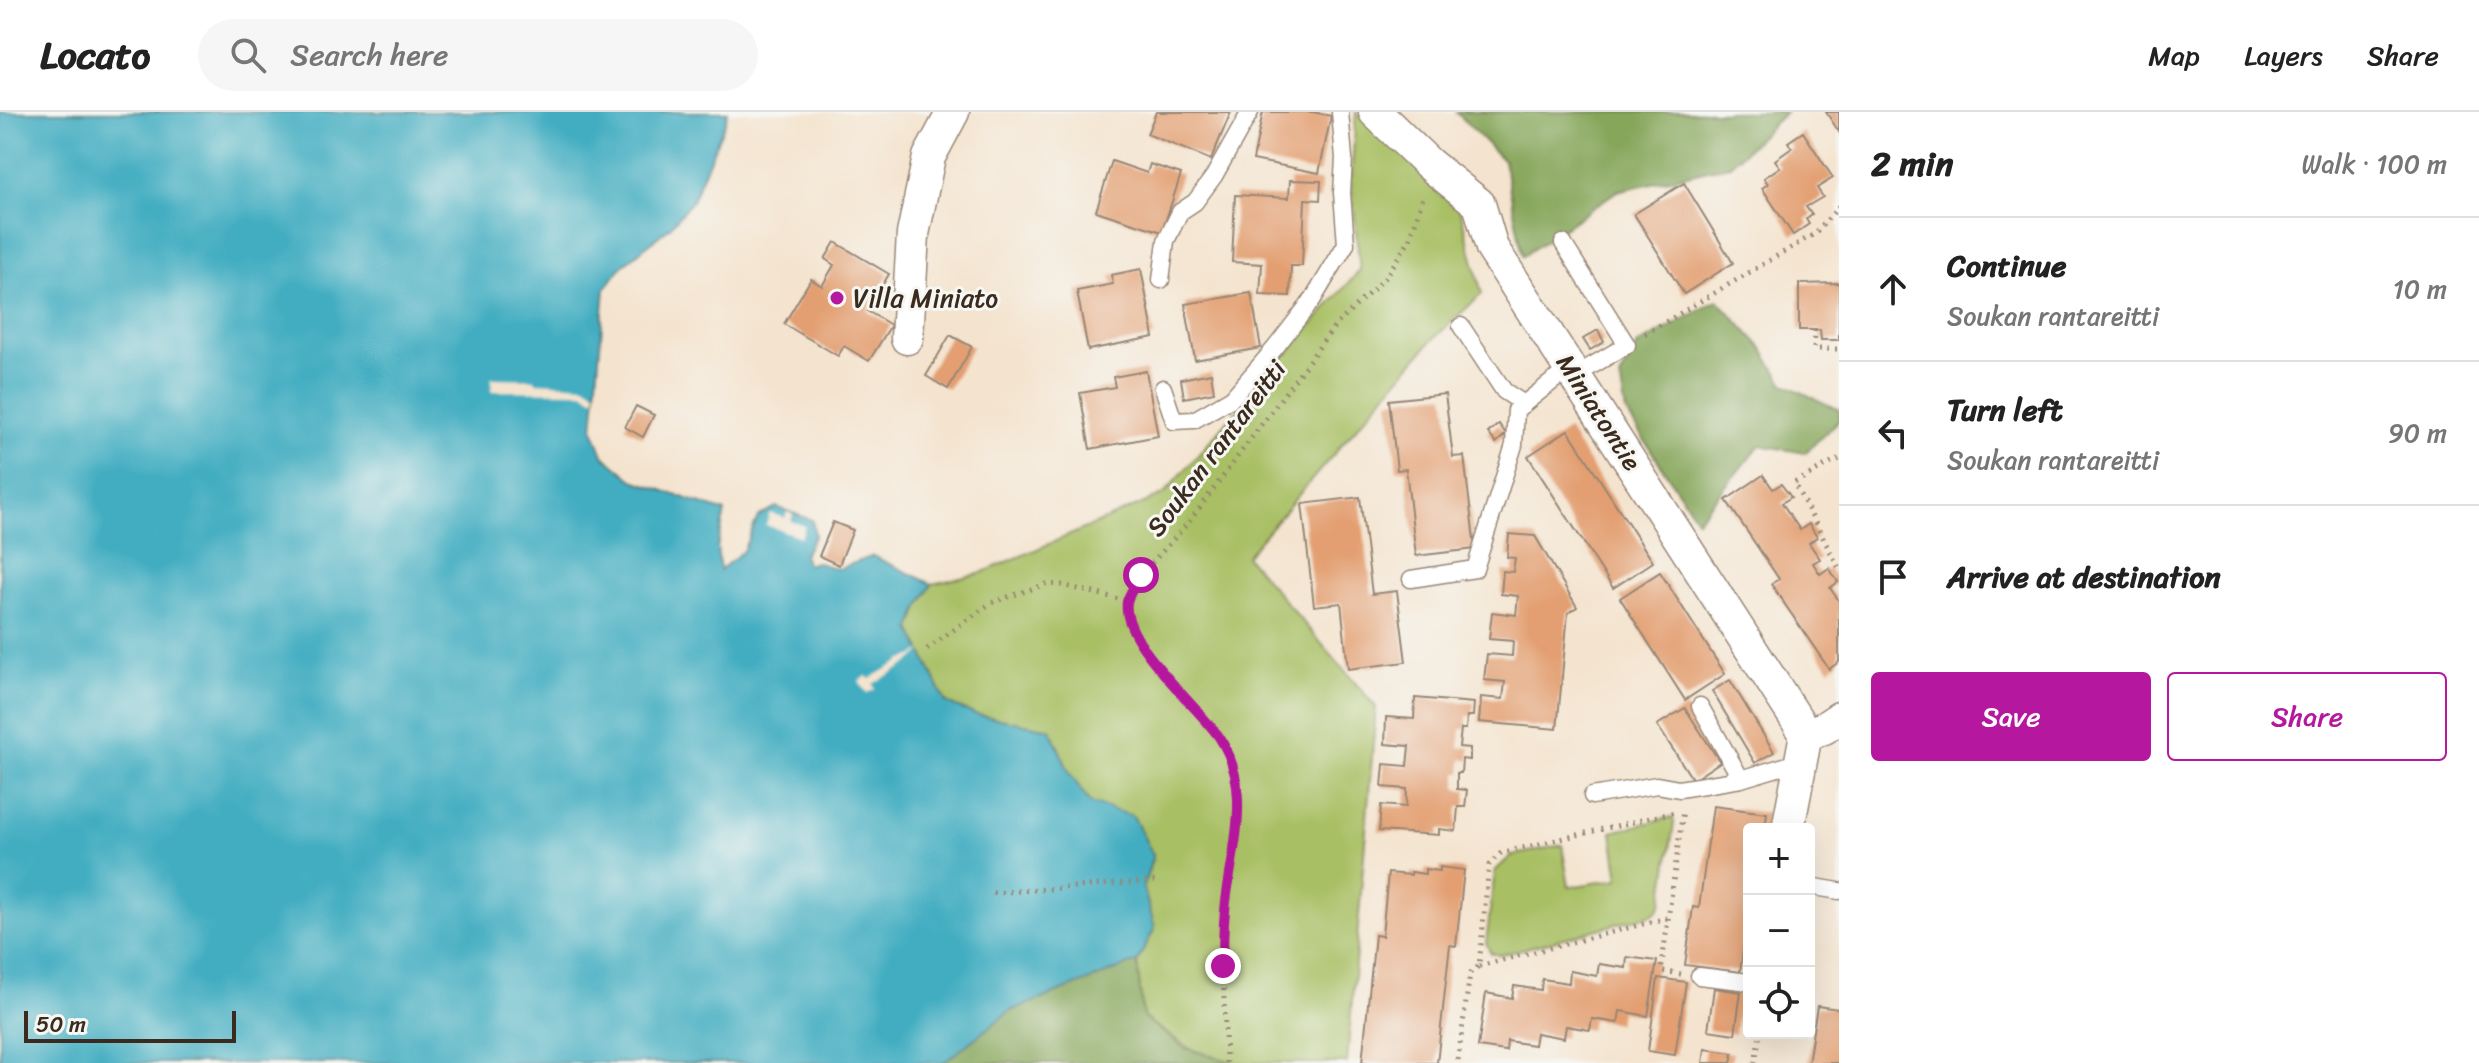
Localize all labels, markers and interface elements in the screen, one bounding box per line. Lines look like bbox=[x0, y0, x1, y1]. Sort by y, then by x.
search box bbox=[198, 19, 758, 91]
text: Locato bbox=[40, 22, 150, 89]
text: Search here bbox=[290, 28, 448, 82]
text: Map bbox=[2148, 31, 2200, 80]
text: Layers bbox=[2244, 31, 2323, 80]
text: Share bbox=[2367, 31, 2439, 80]
icon: search bbox=[226, 33, 270, 77]
text: 2 min bbox=[1871, 134, 1953, 194]
text: Walk · 100 m bbox=[2301, 141, 2447, 187]
text: Continue bbox=[1947, 239, 2066, 293]
text: 10 m bbox=[2393, 266, 2447, 312]
icon: ahead bbox=[1871, 267, 1915, 311]
place label: Villa Miniato bbox=[853, 275, 998, 321]
marker: Villa Miniato bbox=[828, 289, 846, 307]
text: Soukan rantareitti bbox=[1947, 293, 2159, 339]
street label: Miniatontie bbox=[1544, 344, 1655, 480]
street label: Soukan rantareitti bbox=[1134, 349, 1299, 547]
text: Turn left bbox=[1947, 383, 2063, 437]
text: 90 m bbox=[2388, 410, 2447, 456]
icon: left bbox=[1871, 411, 1915, 455]
text: Soukan rantareitti bbox=[1947, 437, 2159, 483]
text: Arrive at destination bbox=[1947, 550, 2221, 604]
icon: arrive bbox=[1871, 555, 1915, 599]
route start bbox=[1123, 557, 1159, 593]
button: Save bbox=[1871, 672, 2151, 761]
button: Share bbox=[2167, 672, 2447, 761]
map controls bbox=[1743, 823, 1815, 1039]
button: + bbox=[1743, 823, 1815, 895]
button: − bbox=[1743, 895, 1815, 967]
route end bbox=[1205, 948, 1241, 984]
button: locate bbox=[1743, 967, 1815, 1039]
text: 50 m bbox=[36, 1005, 86, 1044]
scale bar bbox=[24, 1007, 236, 1043]

